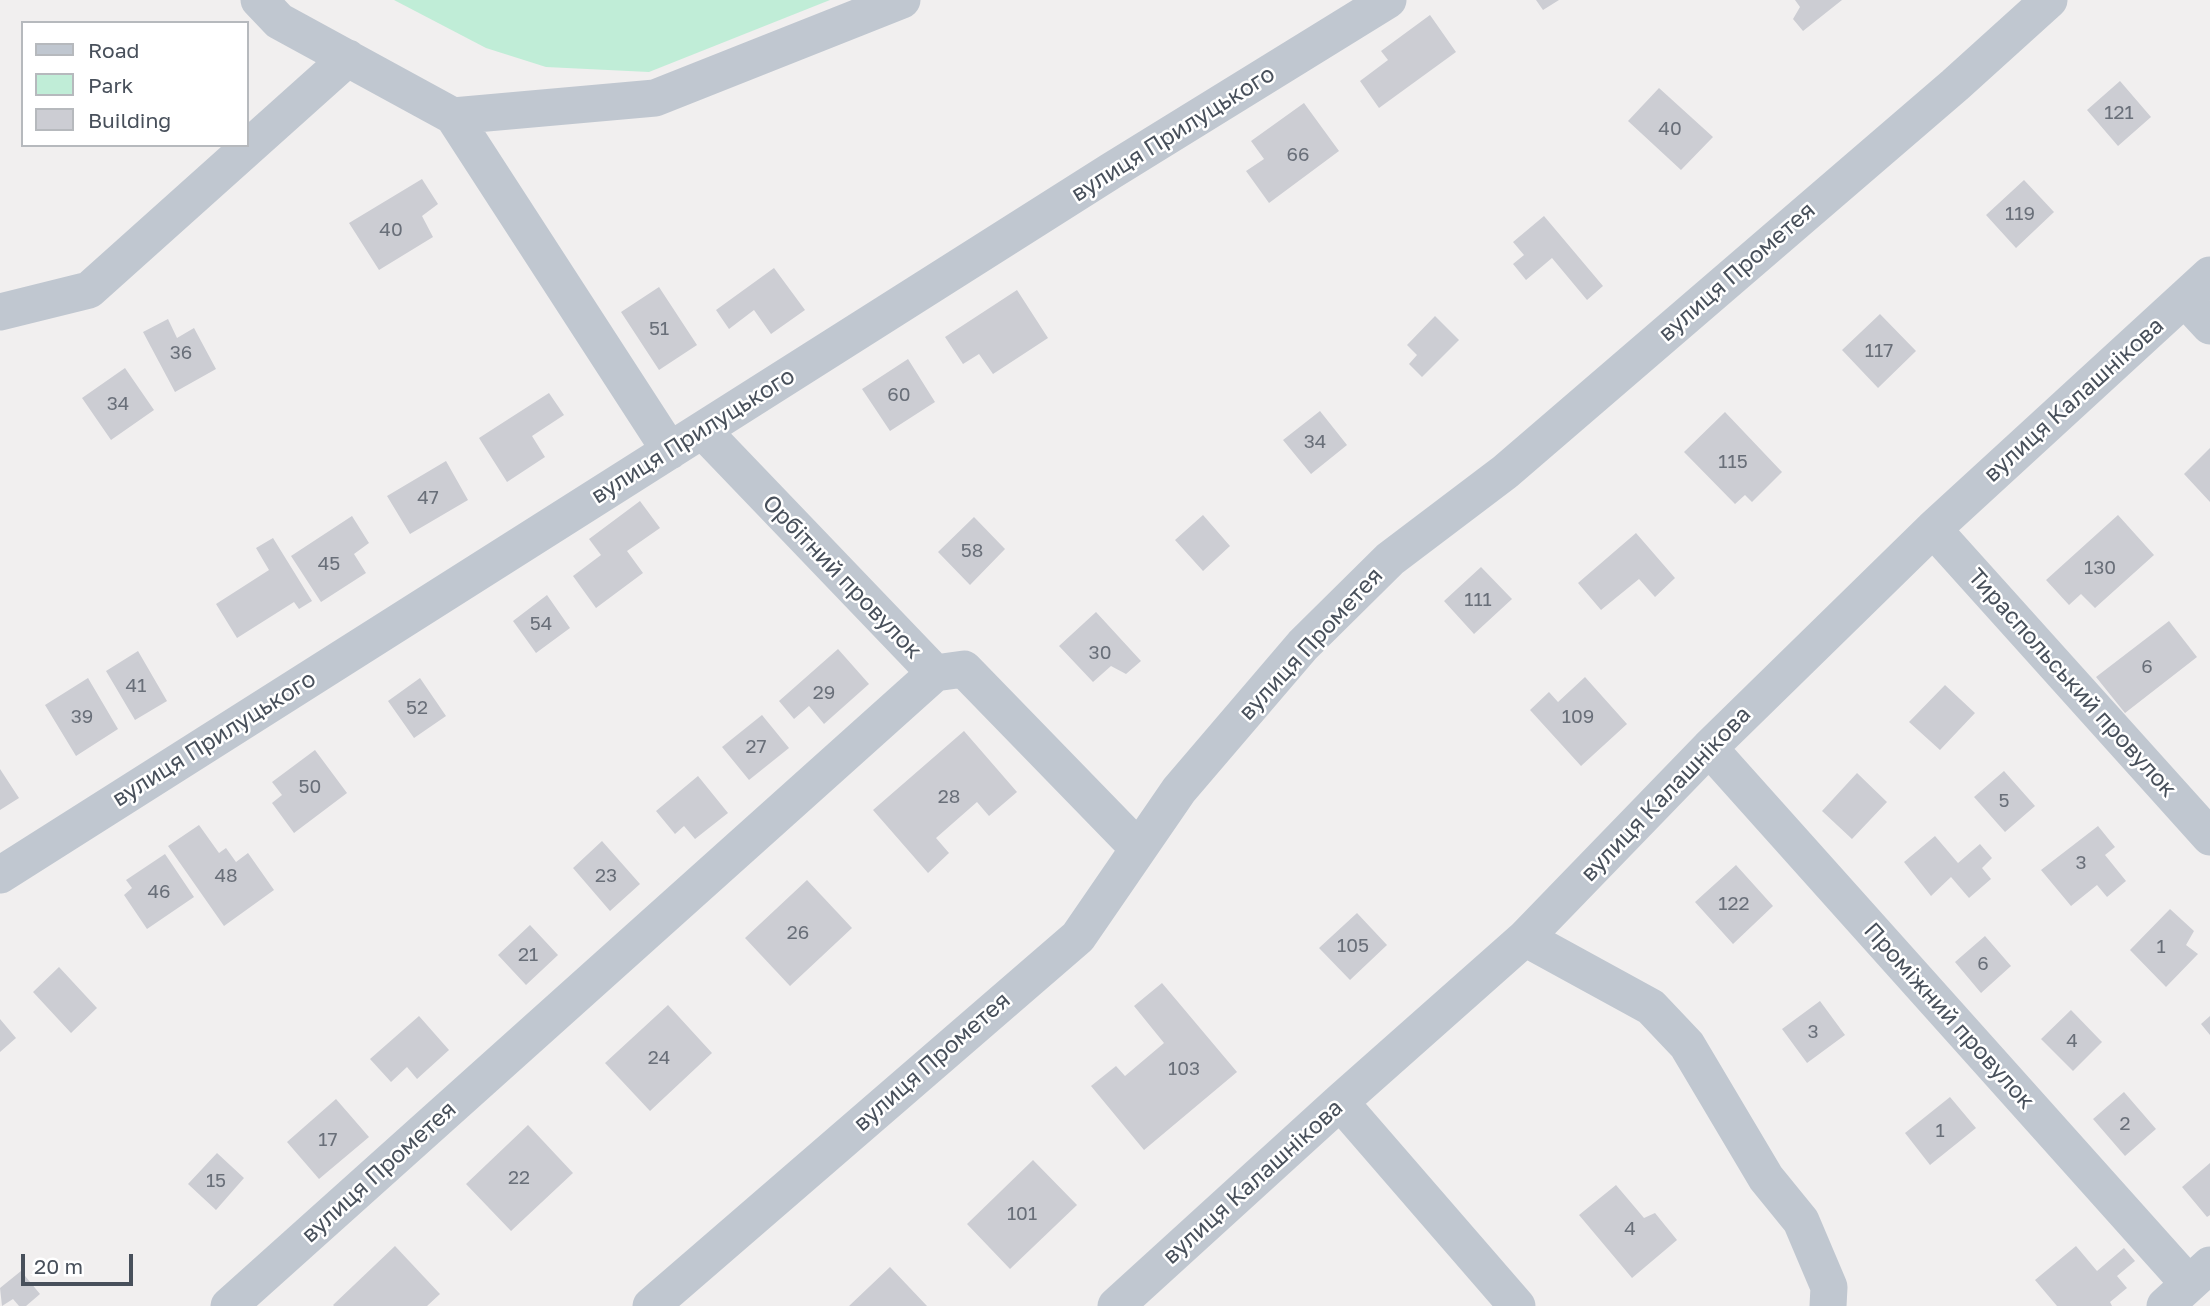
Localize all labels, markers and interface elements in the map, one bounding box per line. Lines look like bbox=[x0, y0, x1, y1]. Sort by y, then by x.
legend bbox=[21, 21, 248, 147]
text: Road bbox=[88, 37, 139, 63]
street label: вулиця Прилуцького bbox=[1066, 60, 1280, 208]
text: Park bbox=[88, 72, 133, 98]
house number: 121 bbox=[2104, 102, 2134, 124]
text: Building bbox=[88, 107, 171, 133]
house number: 40 bbox=[1658, 118, 1682, 140]
house number: 66 bbox=[1287, 144, 1309, 166]
street label: вулиця Прометея bbox=[1653, 197, 1821, 347]
house number: 119 bbox=[2005, 203, 2035, 225]
house number: 40 bbox=[379, 219, 403, 241]
street label: вулиця Калашнікова bbox=[1978, 312, 2170, 488]
house number: 51 bbox=[649, 318, 669, 340]
house number: 117 bbox=[1865, 340, 1893, 362]
house number: 36 bbox=[170, 342, 192, 364]
street label: вулиця Прилуцького bbox=[586, 362, 800, 510]
house number: 60 bbox=[887, 384, 911, 406]
house number: 34 bbox=[107, 393, 129, 415]
house number: 34 bbox=[1304, 431, 1326, 453]
house number: 115 bbox=[1718, 451, 1748, 473]
house number: 47 bbox=[417, 487, 439, 509]
street label: Орбітний провулок bbox=[757, 489, 927, 665]
house number: 58 bbox=[961, 540, 983, 562]
house number: 45 bbox=[318, 553, 340, 575]
house number: 130 bbox=[2084, 557, 2116, 579]
street label: вулиця Прометея bbox=[1233, 562, 1389, 726]
street label: Тираспольський провулок bbox=[1962, 563, 2182, 803]
house number: 111 bbox=[1464, 589, 1492, 611]
house number: 54 bbox=[530, 613, 552, 635]
house number: 30 bbox=[1089, 642, 1111, 664]
house number: 6 bbox=[2141, 656, 2153, 678]
street label: вулиця Прилуцького bbox=[107, 665, 321, 813]
house number: 41 bbox=[126, 675, 146, 697]
house number: 29 bbox=[813, 682, 835, 704]
house number: 52 bbox=[406, 697, 428, 719]
street label: вулиця Калашнікова bbox=[1575, 701, 1757, 887]
house number: 39 bbox=[71, 706, 93, 728]
house number: 109 bbox=[1562, 706, 1594, 728]
house number: 27 bbox=[745, 736, 767, 758]
house number: 50 bbox=[299, 776, 321, 798]
house number: 28 bbox=[938, 786, 960, 808]
house number: 5 bbox=[1998, 790, 2010, 812]
house number: 3 bbox=[2075, 852, 2087, 874]
house number: 48 bbox=[214, 865, 238, 887]
house number: 23 bbox=[595, 865, 617, 887]
house number: 46 bbox=[147, 881, 171, 903]
house number: 122 bbox=[1718, 893, 1750, 915]
street label: Проміжний провулок bbox=[1858, 917, 2040, 1115]
house number: 26 bbox=[787, 922, 809, 944]
house number: 105 bbox=[1337, 935, 1369, 957]
house number: 1 bbox=[2156, 936, 2166, 958]
house number: 21 bbox=[518, 944, 538, 966]
house number: 6 bbox=[1977, 953, 1989, 975]
street label: вулиця Прометея bbox=[848, 987, 1016, 1137]
house number: 3 bbox=[1807, 1021, 1819, 1043]
house number: 4 bbox=[2066, 1030, 2078, 1052]
house number: 24 bbox=[648, 1047, 670, 1069]
house number: 103 bbox=[1168, 1058, 1200, 1080]
street label: вулиця Калашнікова bbox=[1157, 1094, 1349, 1270]
street label: вулиця Прометея bbox=[296, 1095, 462, 1249]
house number: 2 bbox=[2119, 1113, 2131, 1135]
house number: 1 bbox=[1935, 1120, 1945, 1142]
house number: 17 bbox=[318, 1129, 338, 1151]
house number: 22 bbox=[508, 1167, 530, 1189]
house number: 15 bbox=[206, 1170, 226, 1192]
house number: 101 bbox=[1007, 1203, 1037, 1225]
house number: 4 bbox=[1624, 1218, 1636, 1240]
scale bar bbox=[24, 1240, 136, 1284]
text: 20 m bbox=[34, 1253, 83, 1279]

